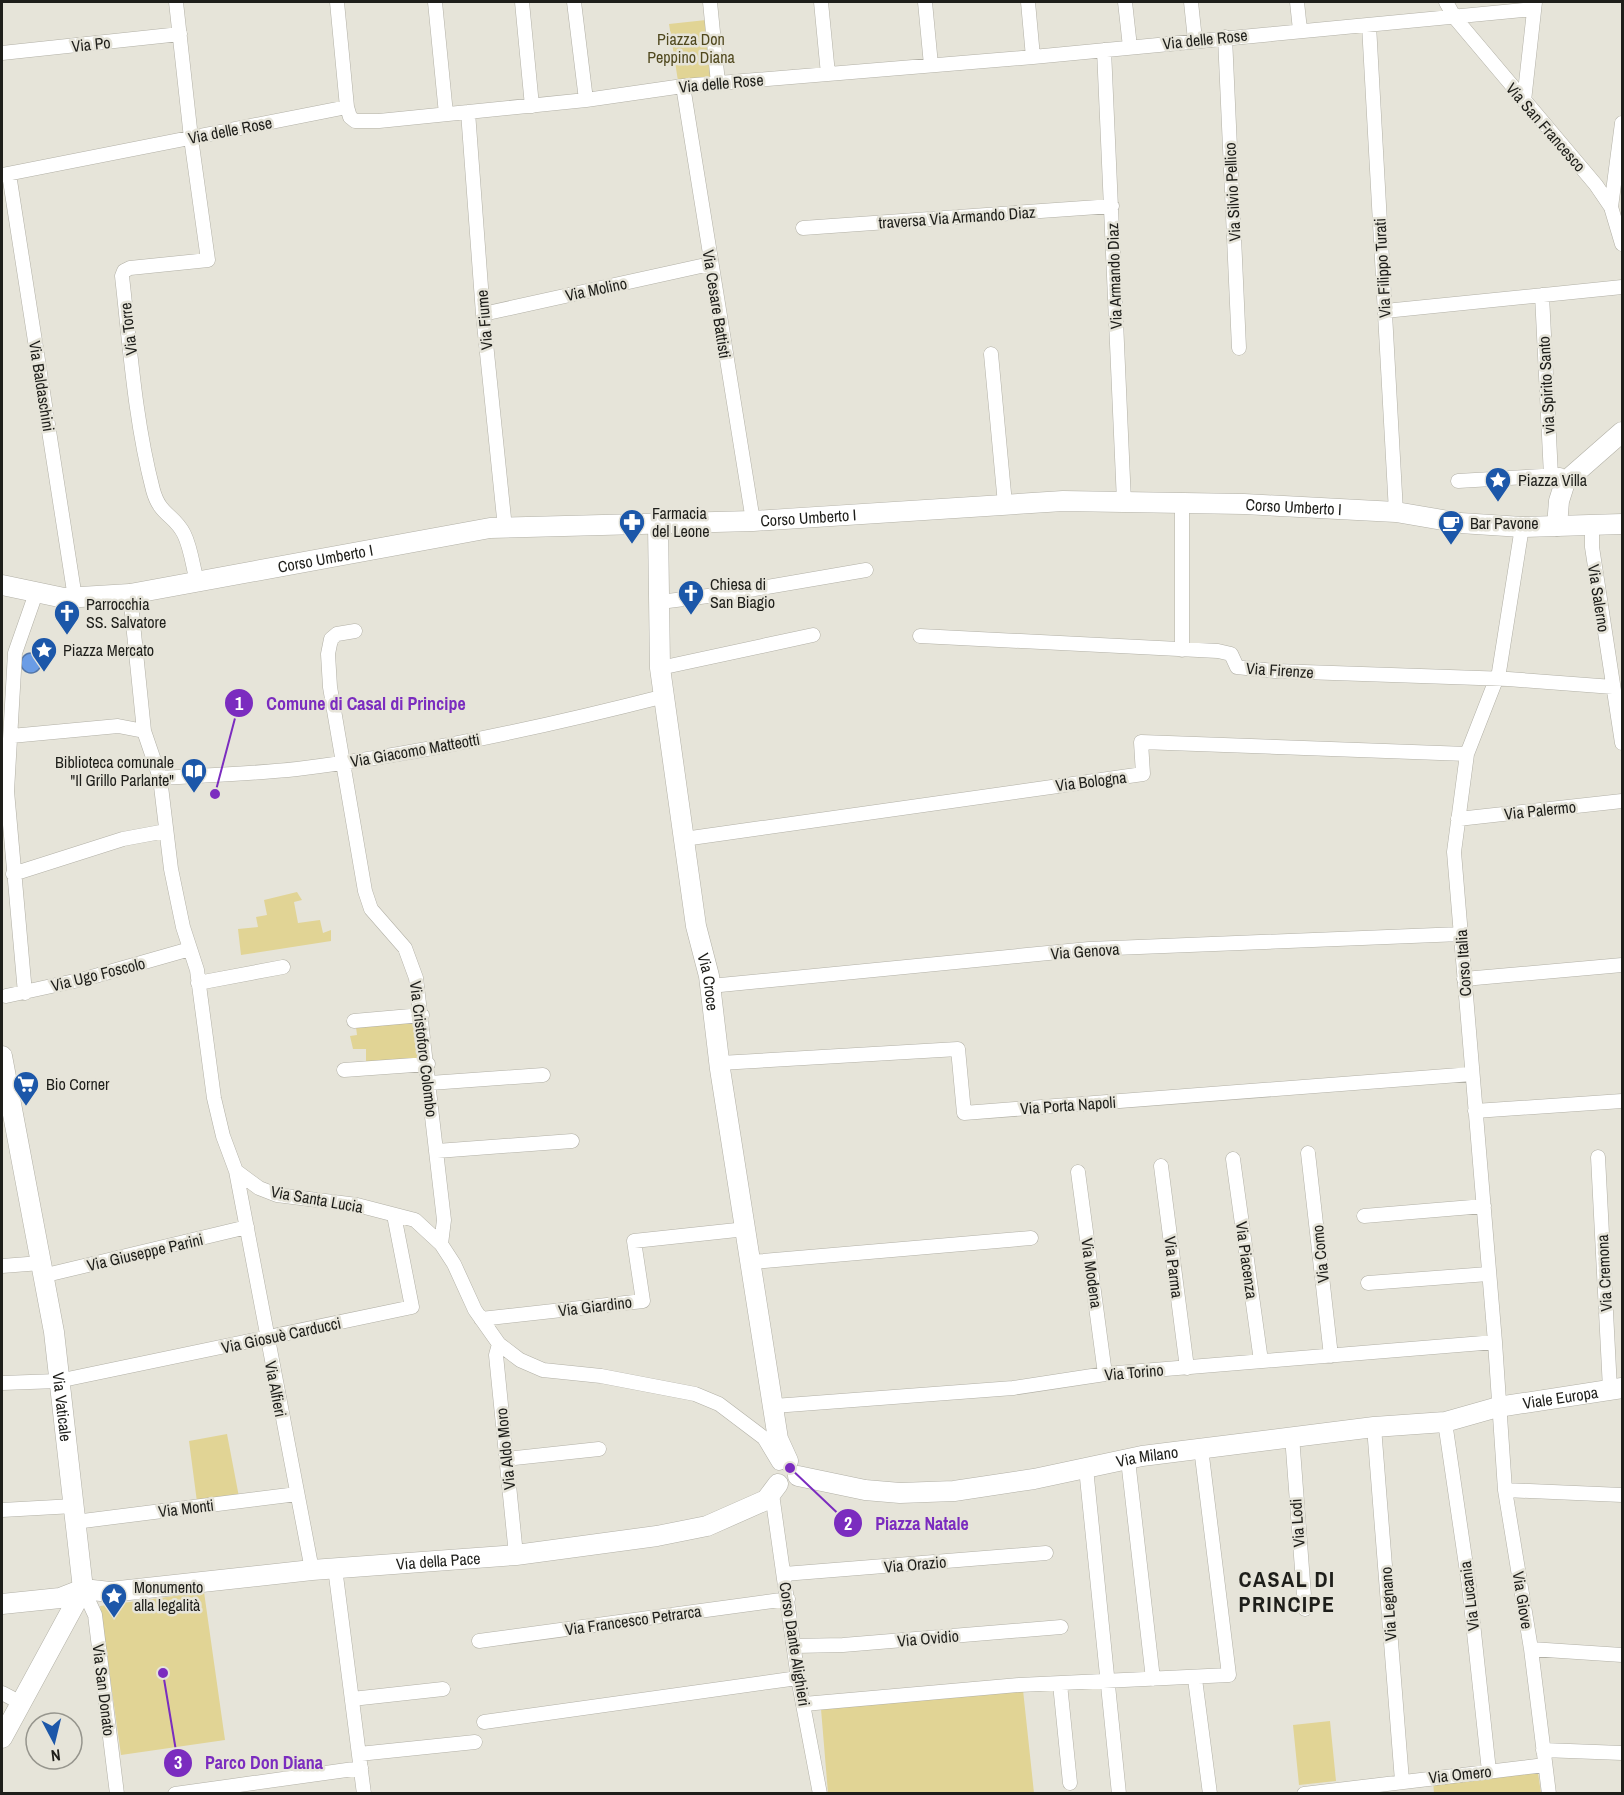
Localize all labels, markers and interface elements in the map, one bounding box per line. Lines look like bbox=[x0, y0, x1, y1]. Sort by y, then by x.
street label: Via delle Rose bbox=[1162, 24, 1248, 54]
park label: Piazza Don Peppino Diana bbox=[647, 28, 735, 68]
street label: Via Po bbox=[70, 31, 112, 57]
street label: Via delle Rose bbox=[678, 68, 764, 98]
street label: Via San Francesco bbox=[1501, 78, 1591, 176]
street label: Via delle Rose bbox=[186, 111, 274, 149]
street label: Via Silvio Pellico bbox=[1218, 142, 1246, 242]
street label: traversa Via Armando Diaz bbox=[878, 201, 1037, 233]
street label: Via Filippo Turati bbox=[1368, 218, 1396, 318]
street label: Via Armando Diaz bbox=[1101, 222, 1127, 329]
street label: Via Cesare Battisti bbox=[698, 248, 736, 360]
street label: Via Molino bbox=[563, 272, 629, 306]
street label: Via Fiume bbox=[470, 289, 498, 351]
street label: Via Torre bbox=[114, 301, 142, 357]
street label: via Spirito Santo bbox=[1532, 336, 1560, 434]
street label: Via Baldaschini bbox=[24, 339, 60, 433]
place icon: Piazza Villa bbox=[1483, 465, 1513, 503]
place label: Piazza Villa bbox=[1518, 469, 1588, 491]
street label: Corso Umberto I bbox=[1245, 493, 1342, 520]
place label: Farmacia del Leone bbox=[652, 502, 710, 542]
street label: Corso Umberto I bbox=[760, 503, 857, 532]
pharmacy icon: Farmacia del Leone bbox=[617, 507, 647, 545]
cafe icon: Bar Pavone bbox=[1436, 508, 1466, 546]
place label: Bar Pavone bbox=[1470, 512, 1539, 534]
street label: Corso Umberto I bbox=[276, 539, 375, 578]
street label: Via Salerno bbox=[1583, 563, 1615, 633]
place label: Chiesa di San Biagio bbox=[710, 573, 775, 613]
church icon: Chiesa di San Biagio bbox=[676, 578, 706, 616]
place label: Parrocchia SS. Salvatore bbox=[86, 593, 166, 633]
church icon: Parrocchia SS. Salvatore bbox=[52, 598, 82, 636]
place icon: Piazza Mercato bbox=[29, 635, 59, 673]
place label: Piazza Mercato bbox=[63, 639, 154, 661]
street label: Via Firenze bbox=[1246, 657, 1314, 683]
callout: Comune di Casal di Principe bbox=[224, 685, 477, 721]
text: 1 bbox=[235, 691, 244, 716]
text: Comune di Casal di Principe bbox=[266, 691, 466, 716]
street label: Via Giacomo Matteotti bbox=[349, 728, 481, 772]
place label: Biblioteca comunale "Il Grillo Parlante" bbox=[55, 751, 174, 791]
library icon: Biblioteca comunale "Il Grillo Parlante" bbox=[179, 756, 209, 794]
street label: Via Bologna bbox=[1054, 766, 1128, 796]
street label: Via Palermo bbox=[1503, 795, 1577, 825]
street label: Corso Italia bbox=[1450, 928, 1476, 997]
street label: Via Genova bbox=[1050, 938, 1121, 964]
street label: Via Croce bbox=[693, 951, 724, 1012]
street label: Via Ugo Foscolo bbox=[49, 952, 147, 996]
street label: Via Cristoforo Colombo bbox=[405, 980, 443, 1118]
supermarket icon: Bio Corner bbox=[11, 1069, 41, 1107]
place label: Bio Corner bbox=[46, 1073, 110, 1095]
street label: Via Porta Napoli bbox=[1019, 1091, 1117, 1119]
street label: Via Santa Lucia bbox=[269, 1180, 365, 1218]
street label: Via Piacenza bbox=[1231, 1220, 1263, 1301]
street label: Via Como bbox=[1306, 1224, 1334, 1284]
street label: Via Giuseppe Parini bbox=[85, 1228, 205, 1276]
street label: Via Cremona bbox=[1591, 1233, 1617, 1312]
street label: Via Parma bbox=[1159, 1235, 1189, 1300]
street label: Via Modena bbox=[1076, 1237, 1108, 1310]
street label: Via Giardino bbox=[557, 1291, 633, 1321]
street label: Via Giosuè Carducci bbox=[219, 1312, 343, 1358]
street label: Via Torino bbox=[1103, 1358, 1165, 1386]
street label: Via Alfieri bbox=[260, 1359, 292, 1419]
street label: Via Vaticale bbox=[48, 1371, 77, 1442]
street label: Viale Europa bbox=[1521, 1381, 1600, 1414]
street label: Via Aldo Moro bbox=[490, 1407, 520, 1491]
street label: Via Milano bbox=[1114, 1441, 1179, 1472]
street label: Via Monti bbox=[157, 1494, 215, 1522]
street label: Via Lodi bbox=[1284, 1498, 1310, 1548]
callout: Piazza Natale bbox=[833, 1505, 980, 1541]
text: 2 bbox=[844, 1511, 852, 1536]
text: Piazza Natale bbox=[875, 1511, 969, 1536]
street label: Via della Pace bbox=[395, 1547, 481, 1575]
street label: Via Orazio bbox=[883, 1550, 947, 1578]
street label: Via Lucania bbox=[1454, 1559, 1484, 1632]
district label: CASAL DI PRINCIPE bbox=[1238, 1564, 1336, 1619]
street label: Via Legnano bbox=[1374, 1566, 1402, 1642]
street label: Via Giove bbox=[1508, 1570, 1538, 1630]
place label: Monumento alla legalità bbox=[134, 1576, 203, 1616]
street label: Corso Dante Alighieri bbox=[774, 1580, 816, 1708]
place icon: Monumento alla legalità bbox=[99, 1581, 129, 1619]
street label: Via Francesco Petrarca bbox=[563, 1599, 703, 1640]
street label: Via Ovidio bbox=[896, 1624, 960, 1652]
street label: Via San Donato bbox=[87, 1643, 121, 1737]
north arrow bbox=[24, 1711, 84, 1771]
text: N bbox=[50, 1744, 62, 1767]
callout: Parco Don Diana bbox=[163, 1745, 335, 1781]
text: 3 bbox=[174, 1750, 182, 1775]
text: Parco Don Diana bbox=[205, 1750, 324, 1775]
street label: Via Omero bbox=[1427, 1760, 1493, 1788]

